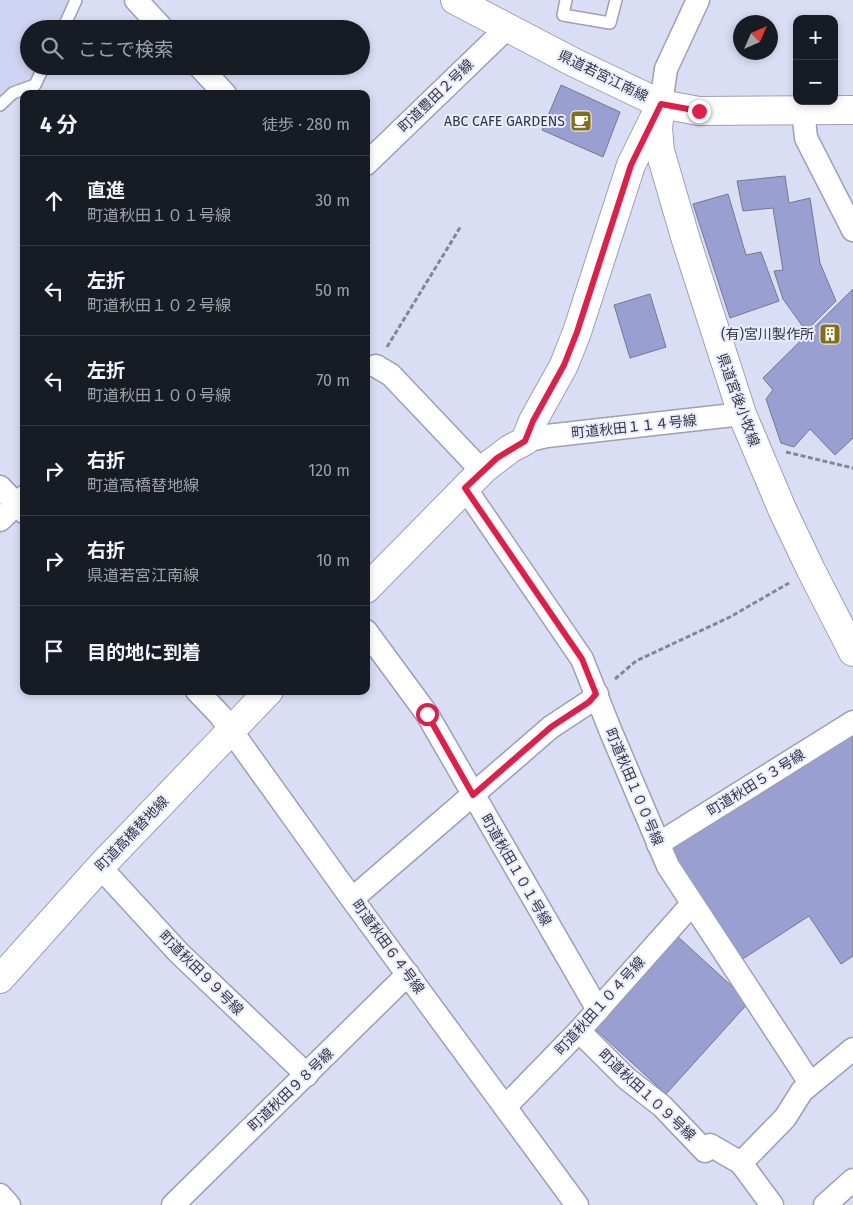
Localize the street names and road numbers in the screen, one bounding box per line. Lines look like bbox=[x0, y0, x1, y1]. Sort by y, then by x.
street label: 県道若宮江南線 bbox=[555, 47, 651, 105]
street label: 町道豊田２号線 bbox=[395, 56, 477, 136]
street label: 県道宮後小牧線 bbox=[713, 351, 763, 449]
street label: 町道秋田１１４号線 bbox=[570, 412, 698, 442]
street label: 町道秋田１００号線 bbox=[602, 726, 666, 848]
street label: 町道秋田５３号線 bbox=[704, 746, 808, 820]
street label: 町道高橋替地線 bbox=[92, 793, 172, 875]
street label: 町道秋田１０１号線 bbox=[477, 811, 555, 929]
street label: 町道秋田６４号線 bbox=[348, 897, 428, 997]
street label: 町道秋田９９号線 bbox=[155, 927, 247, 1019]
street label: 町道秋田１０４号線 bbox=[552, 953, 648, 1059]
street label: 町道秋田９８号線 bbox=[245, 1045, 337, 1135]
street label: 町道秋田１０９号線 bbox=[595, 1046, 699, 1144]

